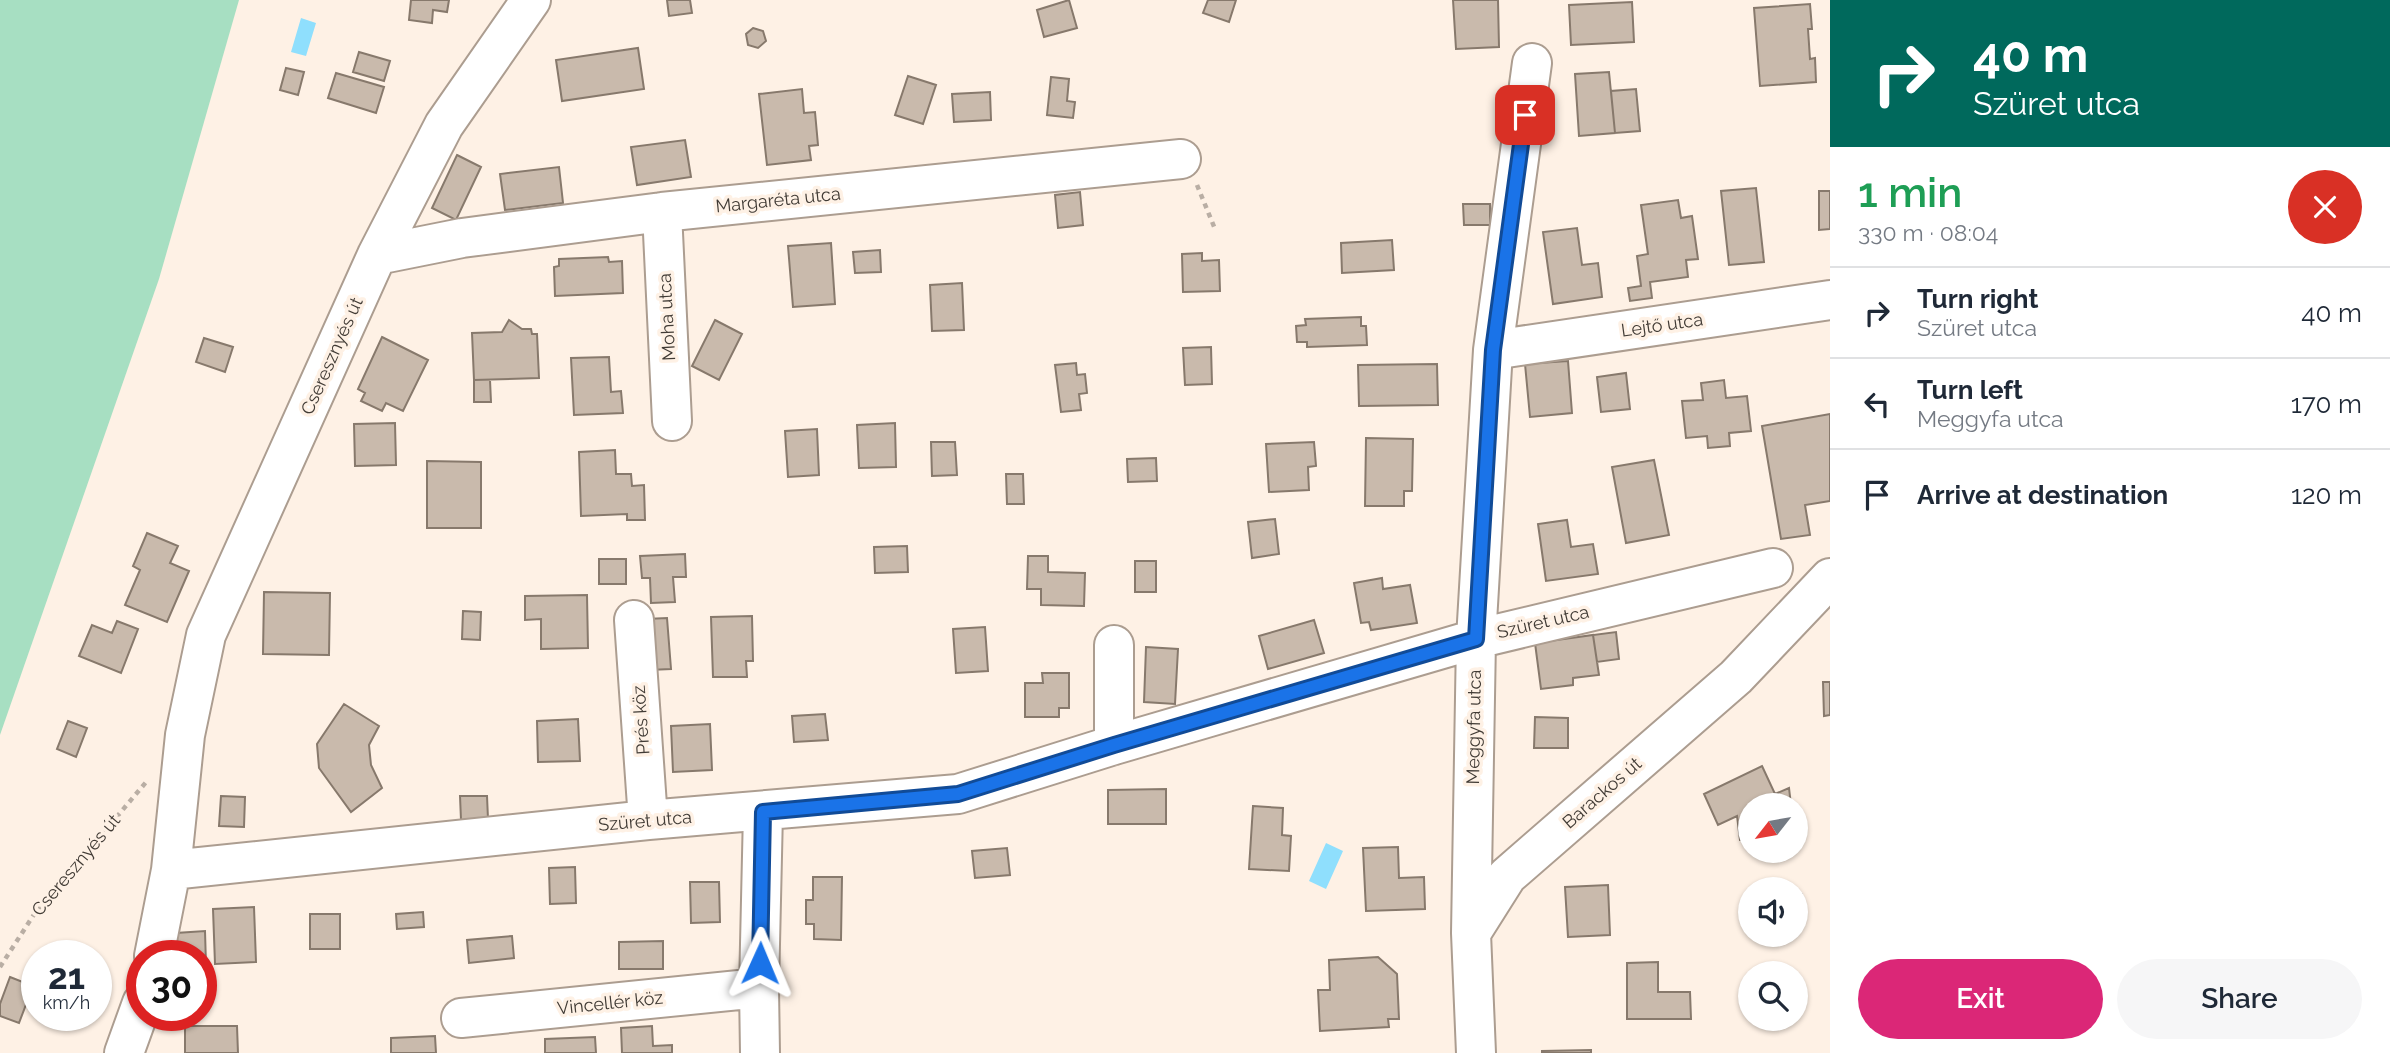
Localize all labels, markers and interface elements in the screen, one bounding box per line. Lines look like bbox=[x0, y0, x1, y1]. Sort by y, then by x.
text: 40 m bbox=[1973, 26, 2088, 83]
icon: right bbox=[1858, 28, 1949, 119]
pin bbox=[1495, 85, 1555, 145]
text: Szüret utca bbox=[1973, 85, 2140, 122]
icon: arrive bbox=[1506, 96, 1544, 134]
text: 1 min bbox=[1858, 168, 1962, 217]
button: close bbox=[2288, 170, 2362, 244]
street label: Margaréta utca bbox=[714, 182, 842, 217]
text: 330 m · 08:04 bbox=[1858, 219, 1998, 246]
street label: Moha utca bbox=[654, 273, 679, 361]
text: Turn right bbox=[1917, 284, 2038, 314]
street label: Cseresznyés út bbox=[296, 294, 367, 418]
icon: right bbox=[1858, 294, 1896, 332]
text: 40 m bbox=[2301, 298, 2362, 328]
street label: Lejtő utca bbox=[1620, 308, 1704, 341]
text: Szüret utca bbox=[1917, 314, 2037, 341]
text: Turn left bbox=[1917, 375, 2023, 405]
icon: left bbox=[1858, 385, 1896, 423]
text: 170 m bbox=[2291, 389, 2362, 419]
text: Meggyfa utca bbox=[1917, 405, 2064, 432]
icon: arrive bbox=[1858, 476, 1896, 514]
text: Arrive at destination bbox=[1917, 480, 2168, 510]
text: 120 m bbox=[2291, 480, 2362, 510]
street label: Szüret utca bbox=[1495, 601, 1591, 642]
street label: Meggyfa utca bbox=[1462, 669, 1485, 785]
street label: Prés köz bbox=[628, 685, 653, 755]
street label: Barackos út bbox=[1558, 753, 1645, 833]
north arrow bbox=[1738, 793, 1808, 863]
map controls bbox=[1738, 793, 1808, 1031]
street label: Szüret utca bbox=[597, 806, 693, 835]
street label: Cseresznyés út bbox=[27, 810, 124, 920]
button: sound bbox=[1738, 877, 1808, 947]
position arrow bbox=[723, 926, 797, 1000]
speed limit sign: 30 bbox=[126, 940, 217, 1031]
text: 21 bbox=[48, 956, 85, 997]
button: Exit bbox=[1858, 959, 2103, 1039]
button: Share bbox=[2117, 959, 2362, 1039]
button: search bbox=[1738, 961, 1808, 1031]
street label: Vincellér köz bbox=[556, 986, 664, 1018]
text: km/h bbox=[43, 992, 90, 1013]

